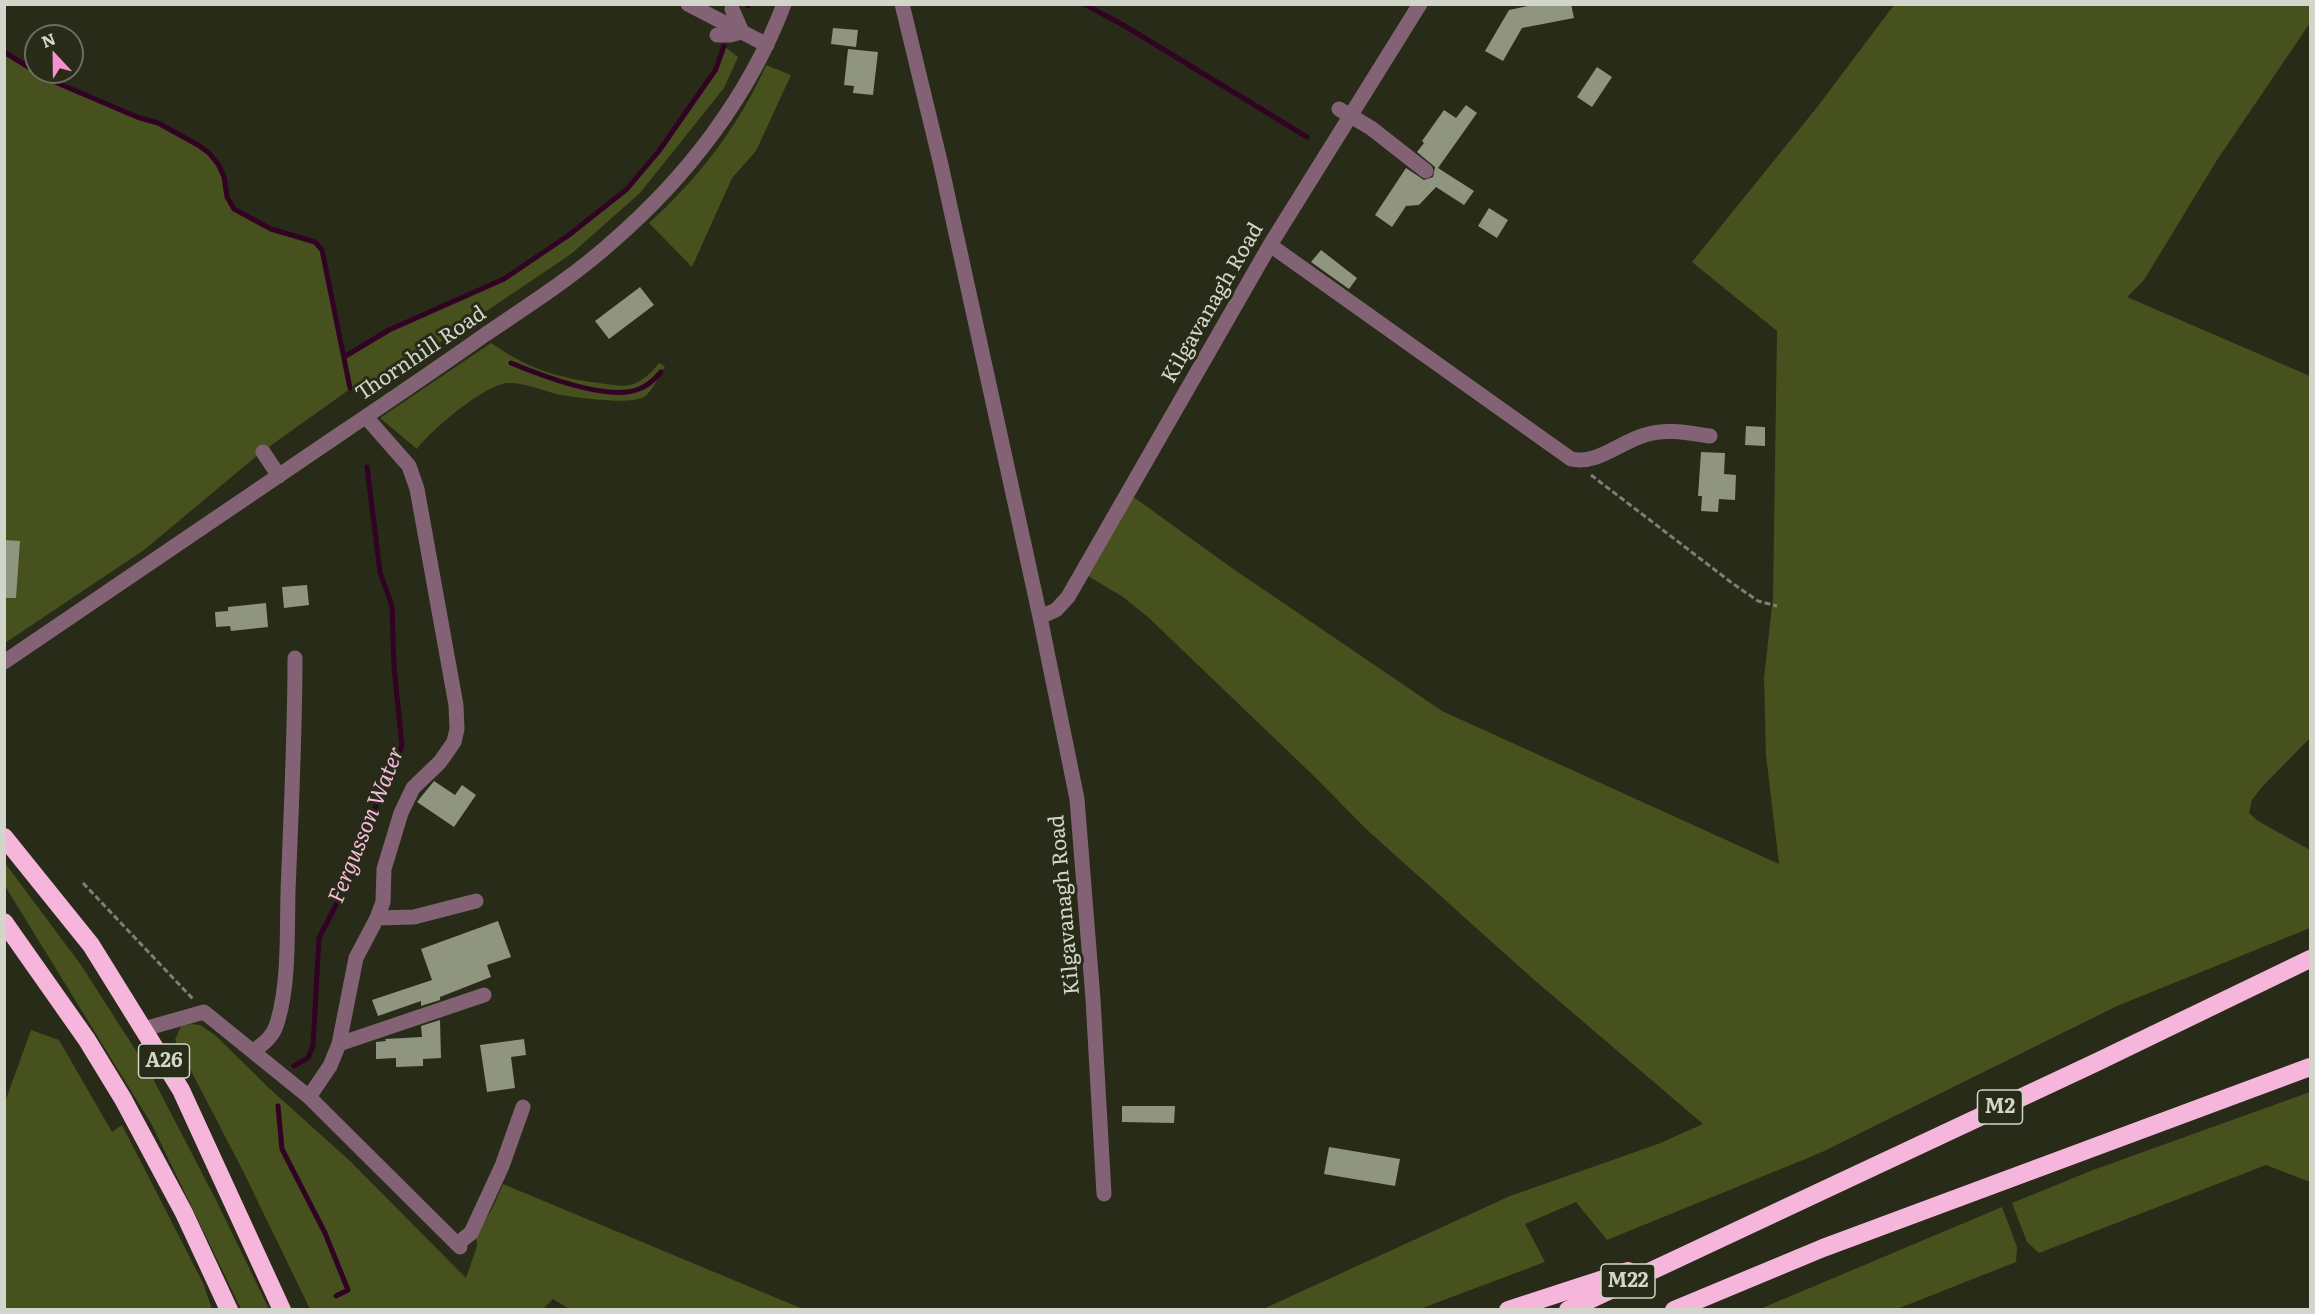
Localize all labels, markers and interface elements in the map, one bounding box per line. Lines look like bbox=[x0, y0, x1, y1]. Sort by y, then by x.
north arrow bbox=[24, 24, 84, 84]
text: N bbox=[37, 26, 59, 53]
street label: Kilgavanagh Road bbox=[1157, 218, 1269, 388]
street label: Thornhill Road bbox=[351, 301, 491, 407]
water label: Fergusson Water bbox=[324, 743, 410, 907]
street label: Kilgavanagh Road bbox=[1045, 814, 1085, 996]
road number: A26 bbox=[138, 1044, 190, 1078]
road number: M2 bbox=[1978, 1090, 2022, 1124]
road number: M22 bbox=[1601, 1264, 1655, 1298]

